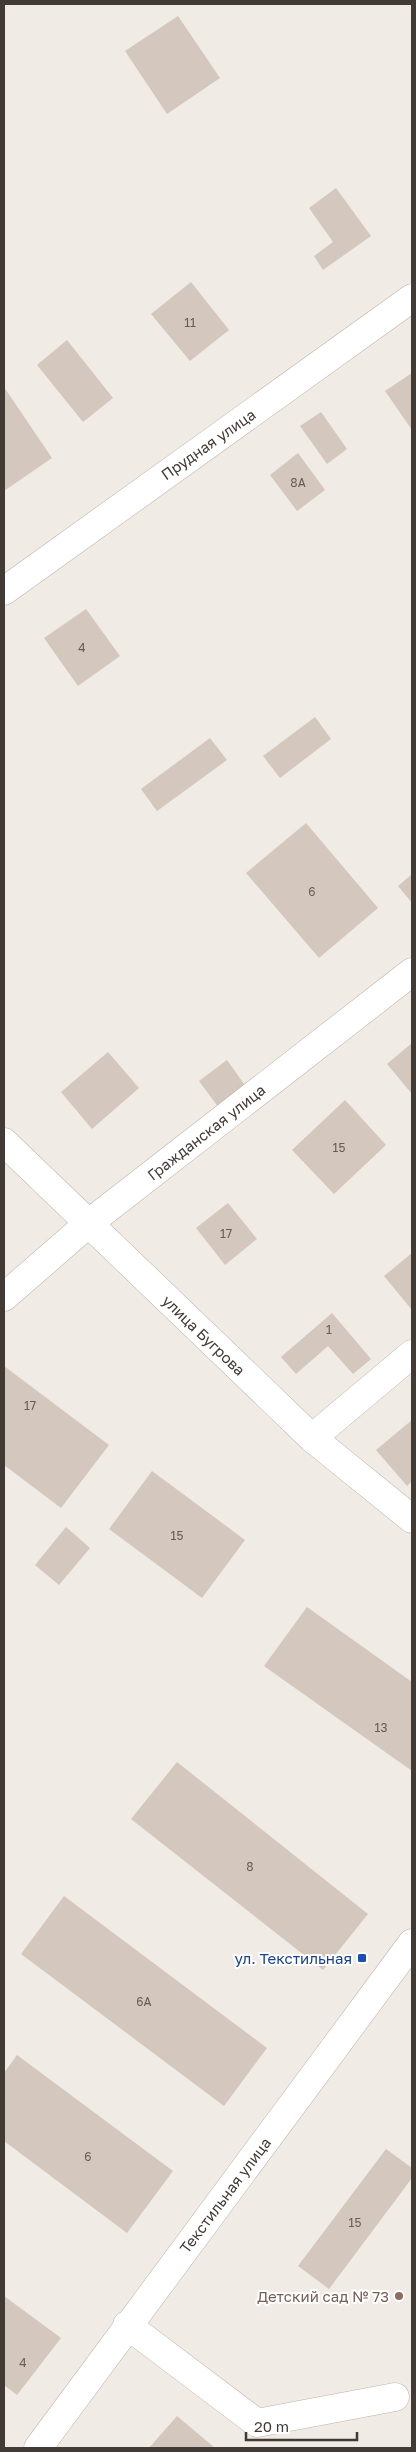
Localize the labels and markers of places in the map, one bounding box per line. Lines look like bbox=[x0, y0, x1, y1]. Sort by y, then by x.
place label: ул. Текстильная bbox=[234, 1949, 352, 1967]
marker: ул. Текстильная bbox=[356, 1952, 368, 1964]
place label: Детский сад № 73 bbox=[257, 2287, 389, 2305]
marker: Детский сад № 73 bbox=[393, 2290, 405, 2302]

